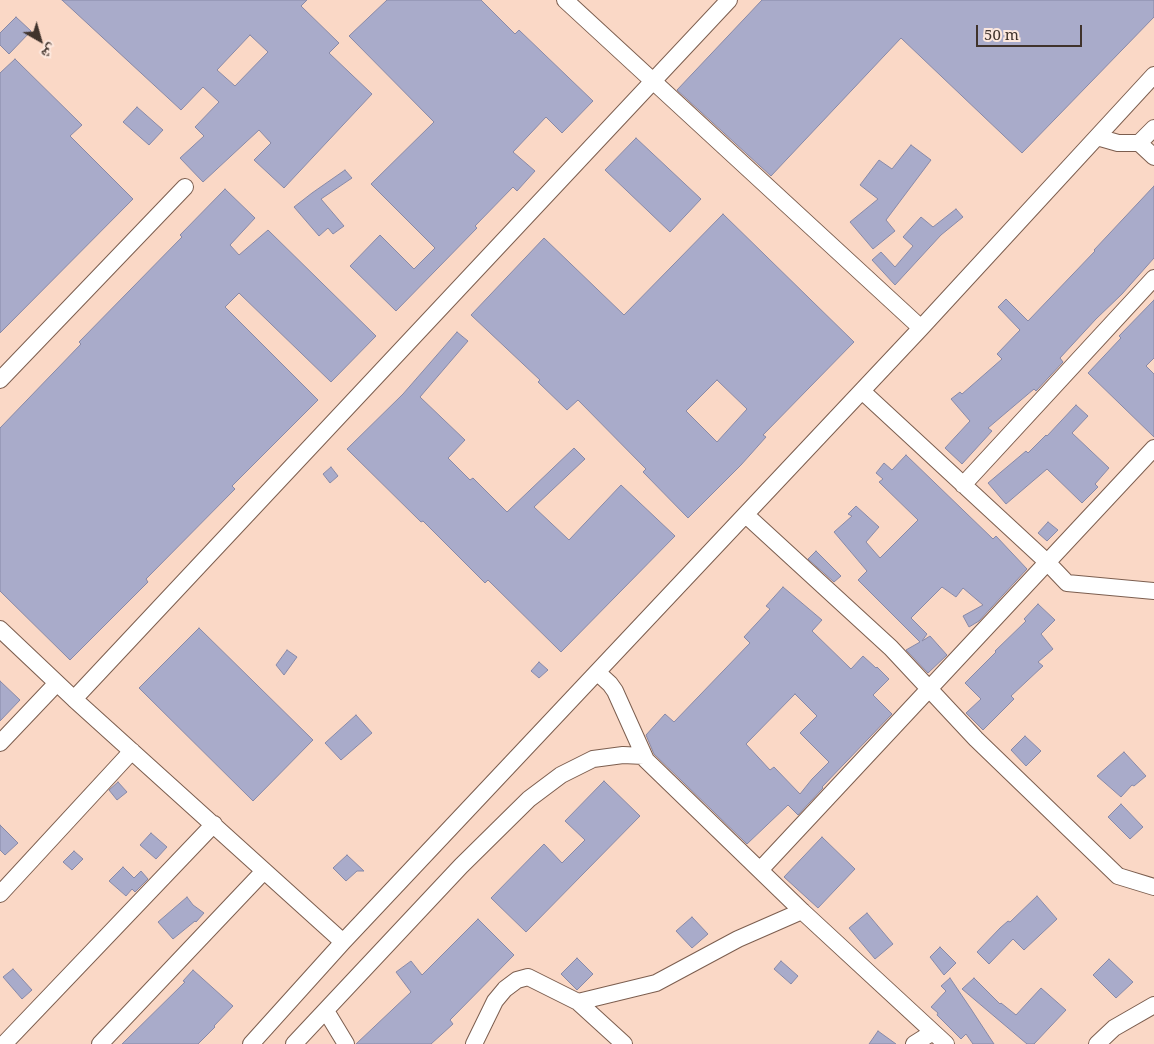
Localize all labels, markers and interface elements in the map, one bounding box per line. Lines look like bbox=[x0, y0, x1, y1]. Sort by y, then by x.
north arrow bbox=[15, 15, 65, 65]
scale bar bbox=[979, 15, 1085, 47]
text: 50 m bbox=[984, 24, 1019, 44]
text: ش bbox=[38, 40, 61, 64]

